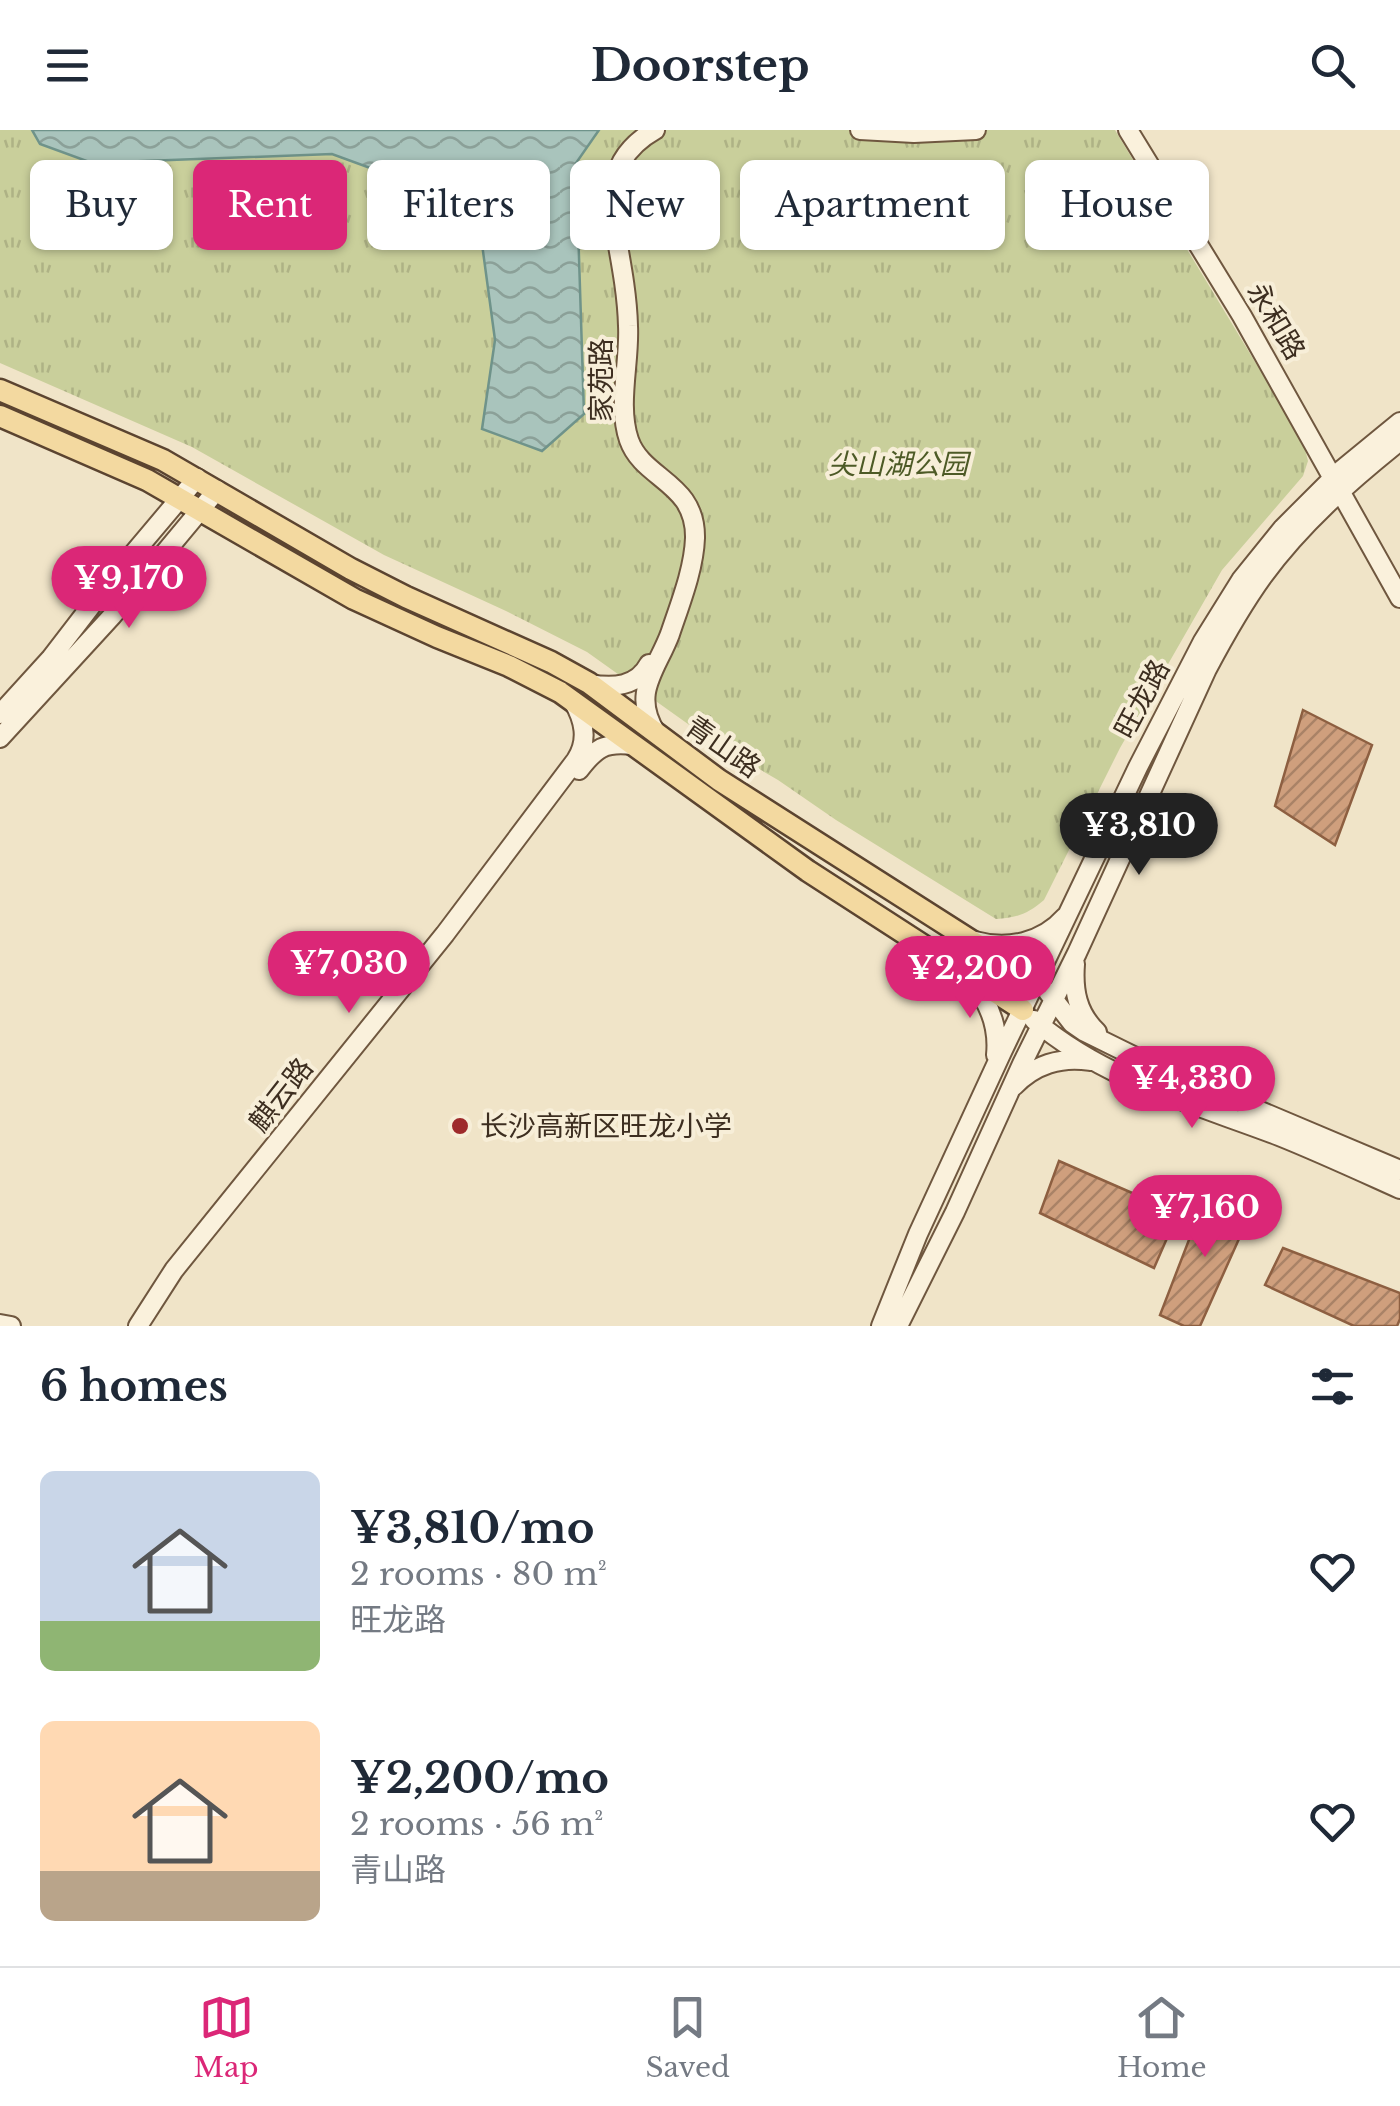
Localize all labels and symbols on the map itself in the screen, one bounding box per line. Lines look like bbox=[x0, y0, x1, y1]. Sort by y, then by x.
street label: 永和路 bbox=[1239, 276, 1313, 366]
street label: 家苑路 bbox=[584, 338, 619, 422]
park label: 尖山湖公园 bbox=[828, 447, 972, 482]
pin: ¥9,170 bbox=[48, 546, 210, 631]
street label: 旺龙路 bbox=[1107, 654, 1177, 744]
street label: 青山路 bbox=[679, 709, 767, 785]
pin: ¥3,810 bbox=[1058, 793, 1220, 878]
pin: ¥7,030 bbox=[268, 931, 430, 1016]
pin: ¥2,200 bbox=[889, 936, 1051, 1021]
pin: ¥4,330 bbox=[1111, 1046, 1273, 1131]
street label: 麒云路 bbox=[241, 1051, 321, 1139]
place label: 长沙高新区旺龙小学 bbox=[480, 1109, 732, 1144]
marker: 长沙高新区旺龙小学 bbox=[449, 1115, 471, 1137]
pin: ¥7,160 bbox=[1124, 1175, 1286, 1260]

